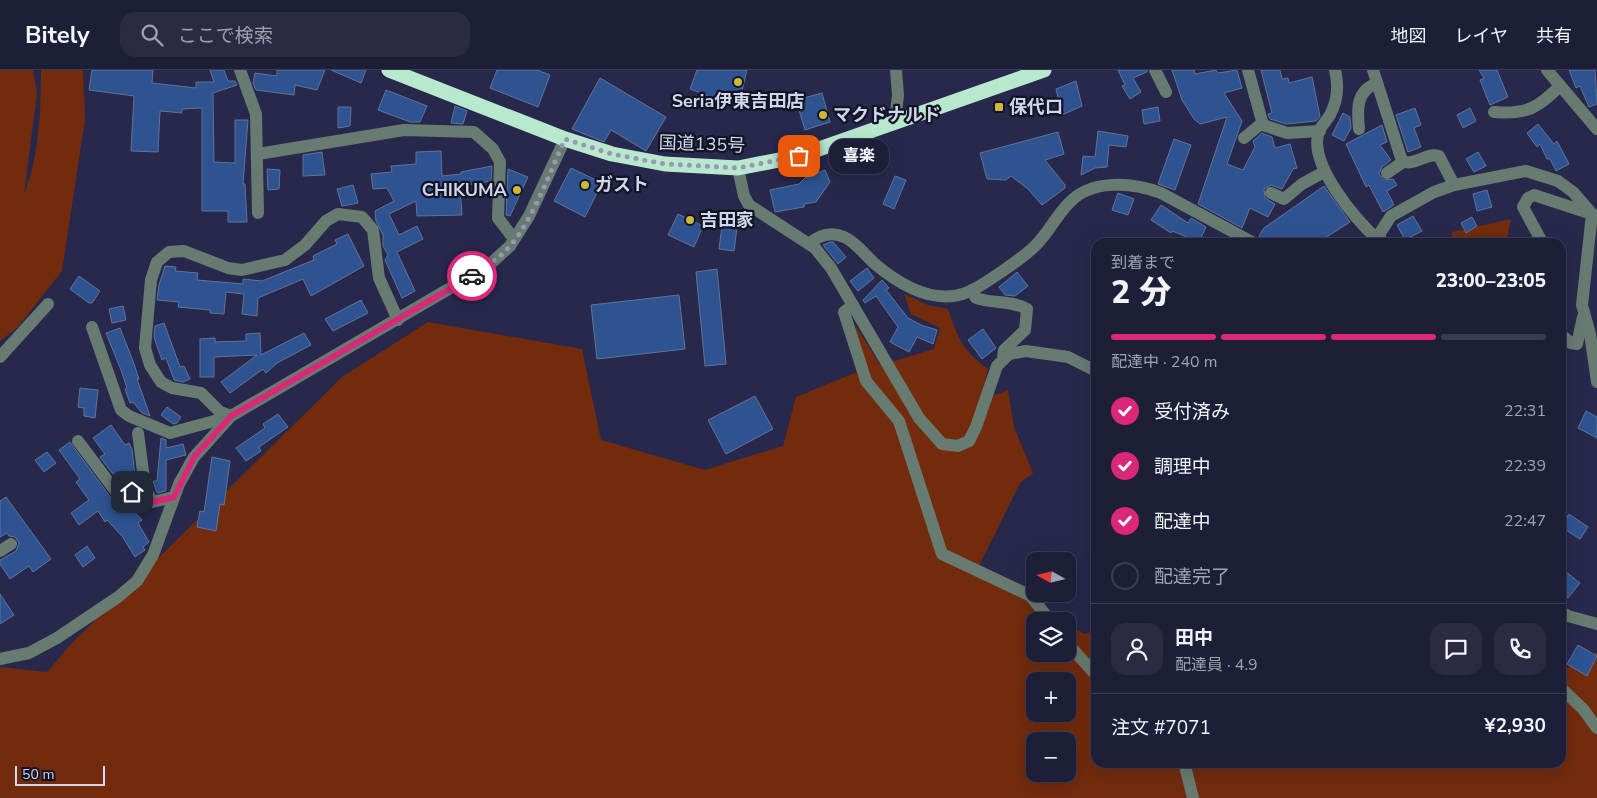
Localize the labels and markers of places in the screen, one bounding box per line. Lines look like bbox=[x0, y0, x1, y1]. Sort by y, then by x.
marker: Seria伊東吉田店 bbox=[732, 76, 744, 88]
place label: Seria伊東吉田店 bbox=[672, 89, 804, 113]
place label: 保代口 bbox=[1009, 95, 1063, 119]
marker: 保代口 bbox=[993, 101, 1005, 113]
place label: マクドナルド bbox=[833, 103, 941, 127]
marker: マクドナルド bbox=[817, 109, 829, 121]
pin bbox=[778, 135, 820, 177]
callout: 喜楽 bbox=[829, 138, 889, 174]
place label: ガスト bbox=[595, 173, 649, 197]
place label: CHIKUMA bbox=[422, 178, 508, 202]
marker: ガスト bbox=[579, 179, 591, 191]
marker: CHIKUMA bbox=[511, 184, 523, 196]
place label: 吉田家 bbox=[700, 208, 754, 232]
marker: 吉田家 bbox=[684, 214, 696, 226]
pin bbox=[111, 471, 153, 513]

